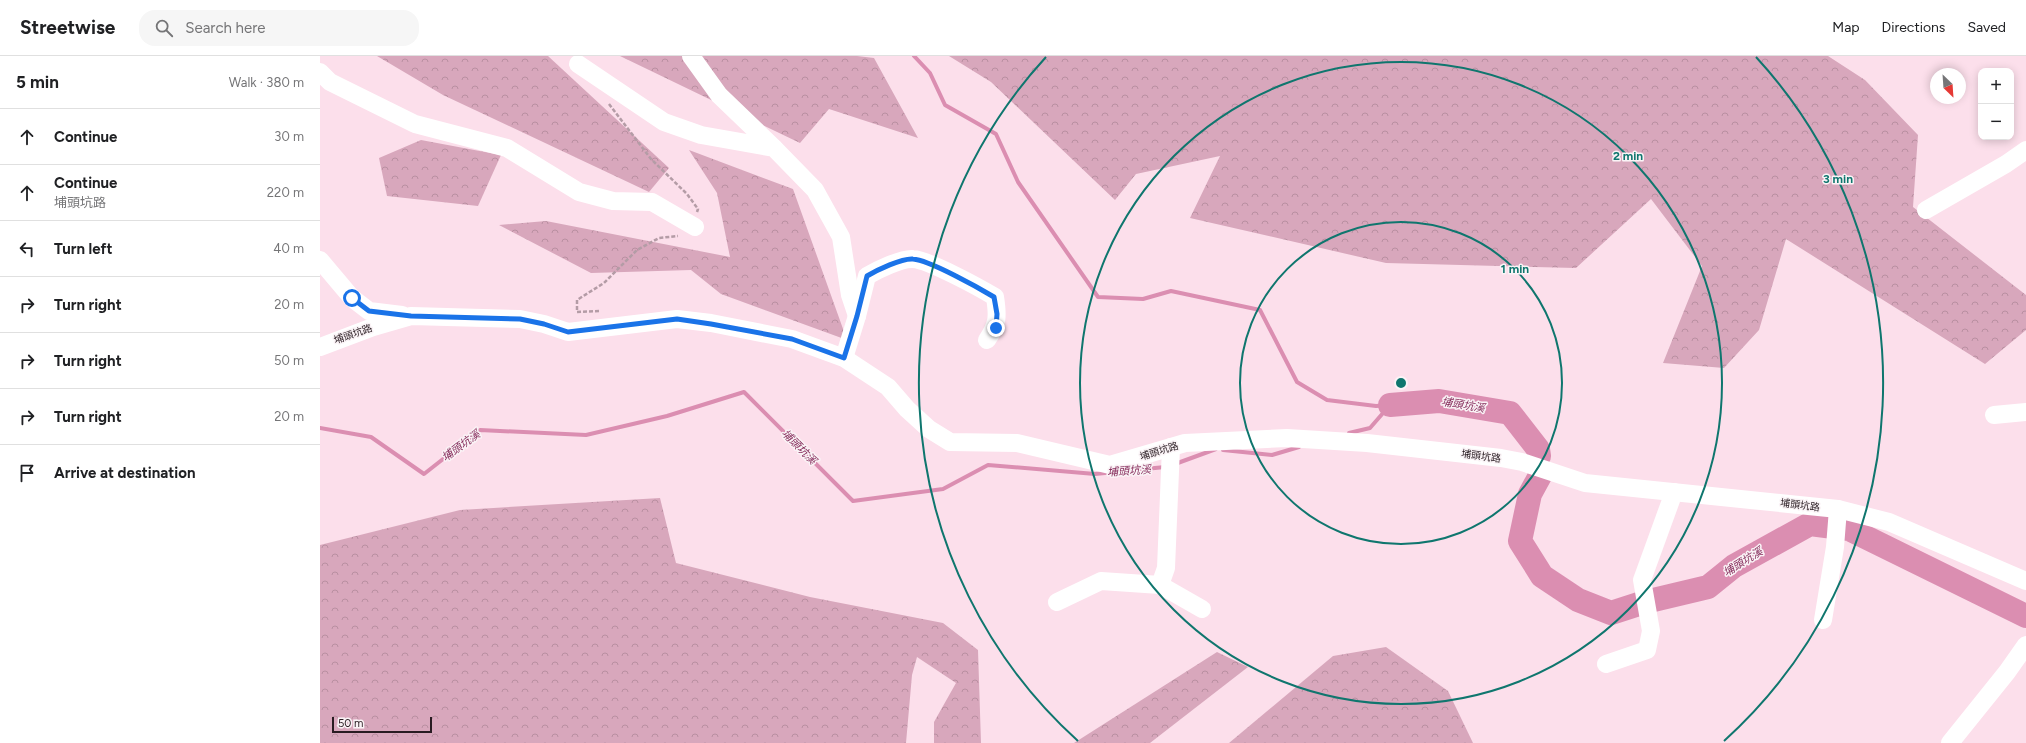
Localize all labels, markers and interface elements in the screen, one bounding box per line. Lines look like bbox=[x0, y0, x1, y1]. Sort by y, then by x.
search box bbox=[139, 10, 419, 46]
text: Streetwise bbox=[20, 16, 115, 39]
icon: search bbox=[153, 17, 175, 39]
text: Search here bbox=[185, 19, 265, 37]
text: Map bbox=[1832, 19, 1860, 36]
text: Directions bbox=[1882, 19, 1945, 36]
text: Saved bbox=[1967, 19, 2006, 36]
north arrow bbox=[1930, 68, 1966, 104]
map controls bbox=[1978, 68, 2014, 140]
button: + bbox=[1978, 68, 2014, 104]
text: 5 min bbox=[16, 72, 59, 92]
text: Walk · 380 m bbox=[229, 75, 304, 90]
button: − bbox=[1978, 104, 2014, 140]
icon: ahead bbox=[16, 126, 38, 148]
text: Continue bbox=[54, 128, 117, 146]
text: 30 m bbox=[274, 129, 304, 144]
text: 2 min bbox=[1613, 149, 1643, 163]
text: 3 min bbox=[1823, 172, 1853, 186]
text: Continue bbox=[54, 174, 117, 192]
icon: ahead bbox=[16, 182, 38, 204]
text: 220 m bbox=[267, 185, 304, 200]
text: 埔頭坑路 bbox=[54, 195, 106, 210]
icon: left bbox=[16, 238, 38, 260]
text: Turn left bbox=[54, 240, 112, 258]
text: 40 m bbox=[273, 241, 304, 256]
text: 1 min bbox=[1501, 262, 1529, 276]
route start bbox=[343, 289, 361, 307]
icon: right bbox=[16, 294, 38, 316]
text: Turn right bbox=[54, 296, 122, 314]
text: 20 m bbox=[274, 297, 304, 312]
route end bbox=[987, 319, 1005, 337]
street label: 埔頭坑路 bbox=[332, 321, 374, 347]
icon: right bbox=[16, 350, 38, 372]
text: Turn right bbox=[54, 352, 122, 370]
text: 50 m bbox=[274, 353, 304, 368]
centre of rings bbox=[1394, 376, 1408, 390]
water label: 埔頭坑溪 bbox=[1440, 395, 1488, 415]
icon: right bbox=[16, 406, 38, 428]
text: Turn right bbox=[54, 408, 122, 426]
text: 20 m bbox=[274, 409, 304, 424]
water label: 埔頭坑溪 bbox=[439, 427, 484, 464]
water label: 埔頭坑溪 bbox=[779, 427, 821, 469]
street label: 埔頭坑路 bbox=[1138, 439, 1180, 463]
street label: 埔頭坑路 bbox=[1460, 447, 1502, 465]
icon: arrive bbox=[16, 462, 38, 484]
water label: 埔頭坑溪 bbox=[1107, 463, 1153, 479]
text: Arrive at destination bbox=[54, 464, 195, 482]
street label: 埔頭坑路 bbox=[1779, 496, 1821, 514]
water label: 埔頭坑溪 bbox=[1721, 544, 1767, 579]
scale bar bbox=[332, 715, 432, 734]
text: 50 m bbox=[338, 717, 363, 730]

